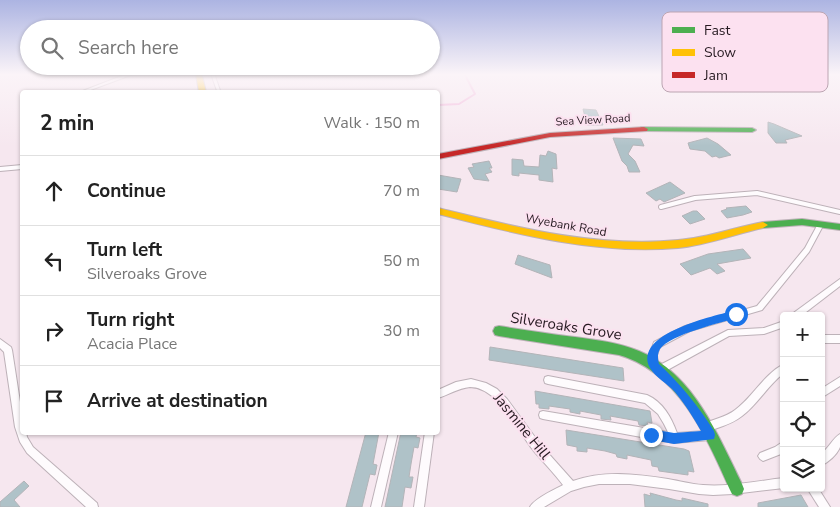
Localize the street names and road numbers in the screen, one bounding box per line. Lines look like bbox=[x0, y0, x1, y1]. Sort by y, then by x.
street label: Sea View Road bbox=[555, 111, 631, 129]
street label: Wyebank Road bbox=[524, 210, 608, 240]
street label: Silveroaks Grove bbox=[509, 307, 623, 345]
street label: Jasmine Hill bbox=[488, 388, 555, 464]

